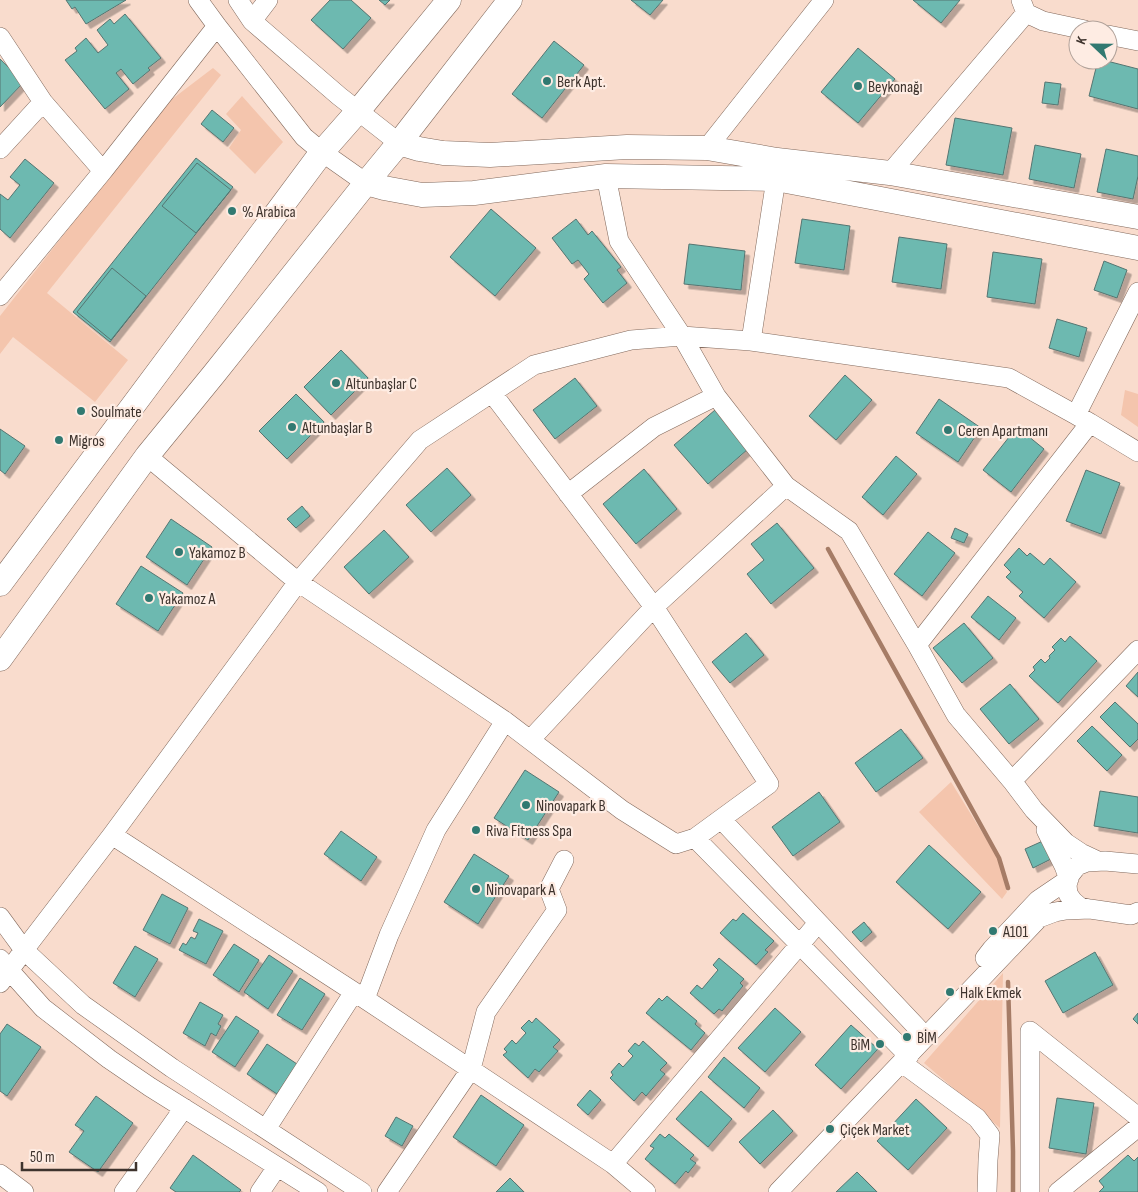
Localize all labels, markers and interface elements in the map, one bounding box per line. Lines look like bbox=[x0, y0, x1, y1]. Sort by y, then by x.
north arrow bbox=[1068, 20, 1118, 70]
text: K bbox=[1072, 34, 1091, 47]
place label: Berk Apt. bbox=[557, 73, 606, 92]
marker: Berk Apt. bbox=[541, 75, 553, 87]
place label: Beykonağı bbox=[868, 78, 923, 97]
marker: Beykonağı bbox=[852, 80, 864, 92]
place label: % Arabica bbox=[242, 203, 296, 222]
marker: % Arabica bbox=[226, 205, 238, 217]
place label: Altunbaşlar C bbox=[345, 375, 417, 394]
marker: Altunbaşlar C bbox=[330, 377, 342, 389]
place label: Soulmate bbox=[91, 403, 142, 422]
marker: Soulmate bbox=[75, 405, 87, 417]
place label: Altunbaşlar B bbox=[301, 419, 372, 438]
marker: Altunbaşlar B bbox=[286, 421, 298, 433]
place label: Ceren Apartmanı bbox=[958, 422, 1048, 441]
marker: Ceren Apartmanı bbox=[942, 424, 954, 436]
place label: Migros bbox=[69, 432, 105, 451]
marker: Migros bbox=[53, 434, 65, 446]
place label: Yakamoz B bbox=[189, 544, 246, 563]
marker: Yakamoz B bbox=[173, 546, 185, 558]
place label: Yakamoz A bbox=[159, 590, 215, 609]
marker: Yakamoz A bbox=[143, 592, 155, 604]
place label: Ninovapark B bbox=[536, 797, 606, 816]
marker: Ninovapark B bbox=[520, 799, 532, 811]
place label: Riva Fitness Spa bbox=[486, 822, 572, 841]
marker: Riva Fitness Spa bbox=[470, 824, 482, 836]
place label: Ninovapark A bbox=[486, 881, 556, 900]
marker: Ninovapark A bbox=[470, 883, 482, 895]
place label: A101 bbox=[1002, 923, 1029, 942]
marker: A101 bbox=[987, 925, 999, 937]
place label: Halk Ekmek bbox=[960, 984, 1021, 1003]
marker: Halk Ekmek bbox=[944, 986, 956, 998]
place label: BİM bbox=[917, 1029, 937, 1048]
marker: BİM bbox=[901, 1031, 913, 1043]
place label: BiM bbox=[850, 1036, 870, 1055]
marker: BiM bbox=[874, 1038, 886, 1050]
place label: Çiçek Market bbox=[840, 1121, 910, 1140]
marker: Çiçek Market bbox=[824, 1123, 836, 1135]
scale bar bbox=[22, 1140, 136, 1172]
text: 50 m bbox=[30, 1148, 55, 1167]

